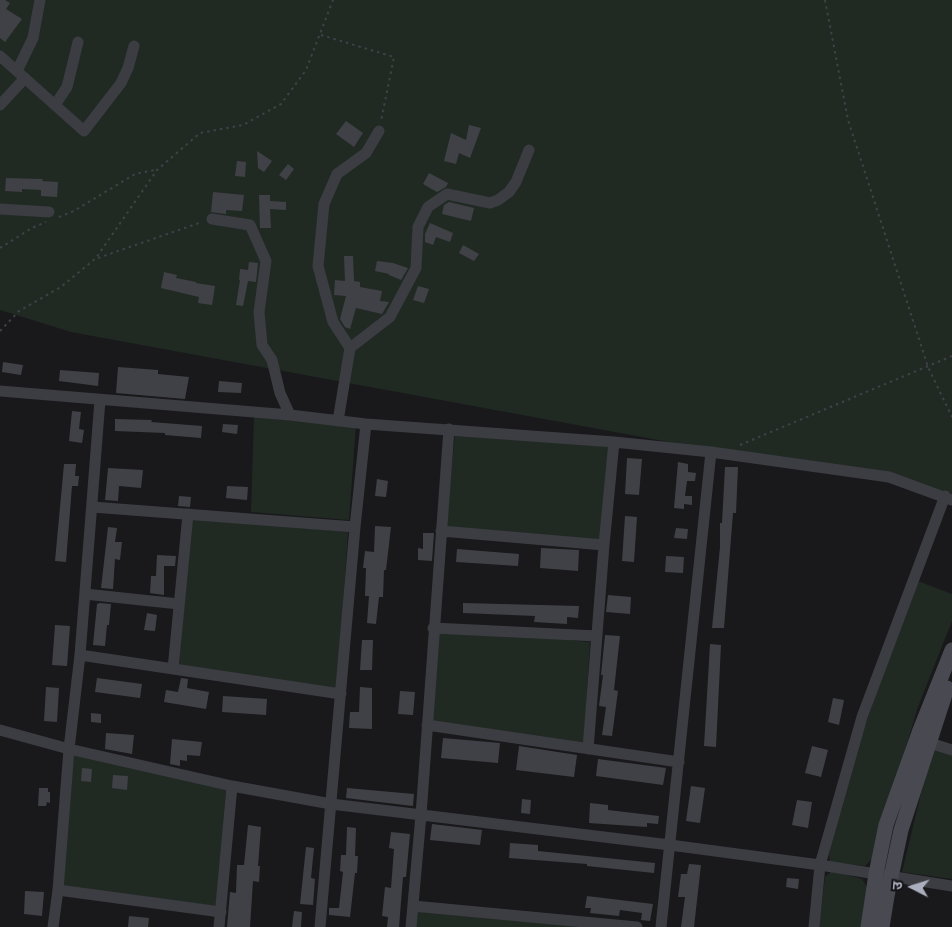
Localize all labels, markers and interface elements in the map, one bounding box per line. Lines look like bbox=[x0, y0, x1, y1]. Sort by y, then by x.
north arrow bbox=[887, 862, 937, 912]
text: उ bbox=[889, 881, 905, 890]

